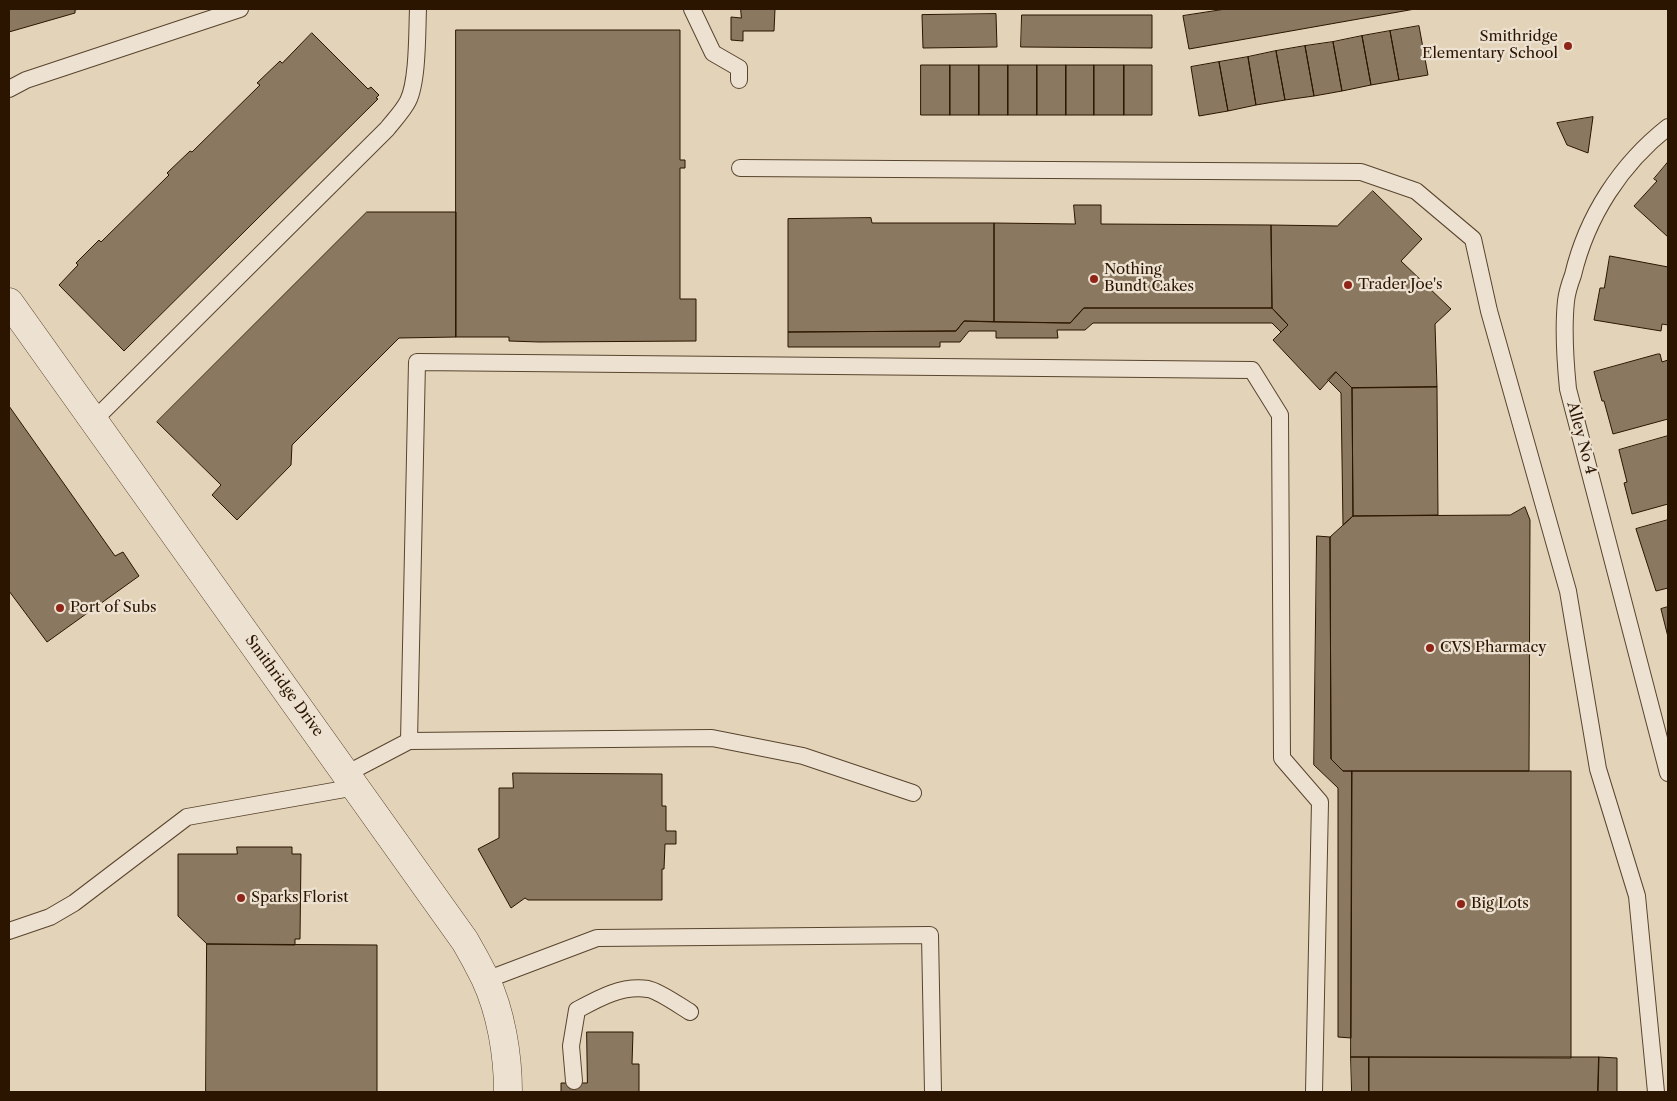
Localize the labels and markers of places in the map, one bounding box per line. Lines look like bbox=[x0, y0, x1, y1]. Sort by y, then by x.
place label: Smithridge Elementary School bbox=[1422, 28, 1558, 63]
marker: Smithridge Elementary School bbox=[1562, 40, 1574, 52]
place label: Nothing Bundt Cakes bbox=[1104, 261, 1194, 296]
marker: Nothing Bundt Cakes bbox=[1088, 273, 1100, 285]
place label: Trader Joe's bbox=[1358, 276, 1443, 294]
marker: Trader Joe's bbox=[1342, 279, 1354, 291]
place label: Port of Subs bbox=[70, 599, 157, 617]
marker: Port of Subs bbox=[54, 602, 66, 614]
place label: CVS Pharmacy bbox=[1440, 639, 1547, 657]
marker: CVS Pharmacy bbox=[1424, 642, 1436, 654]
place label: Sparks Florist bbox=[251, 889, 349, 907]
marker: Sparks Florist bbox=[235, 892, 247, 904]
place label: Big Lots bbox=[1471, 895, 1529, 913]
marker: Big Lots bbox=[1455, 898, 1467, 910]

